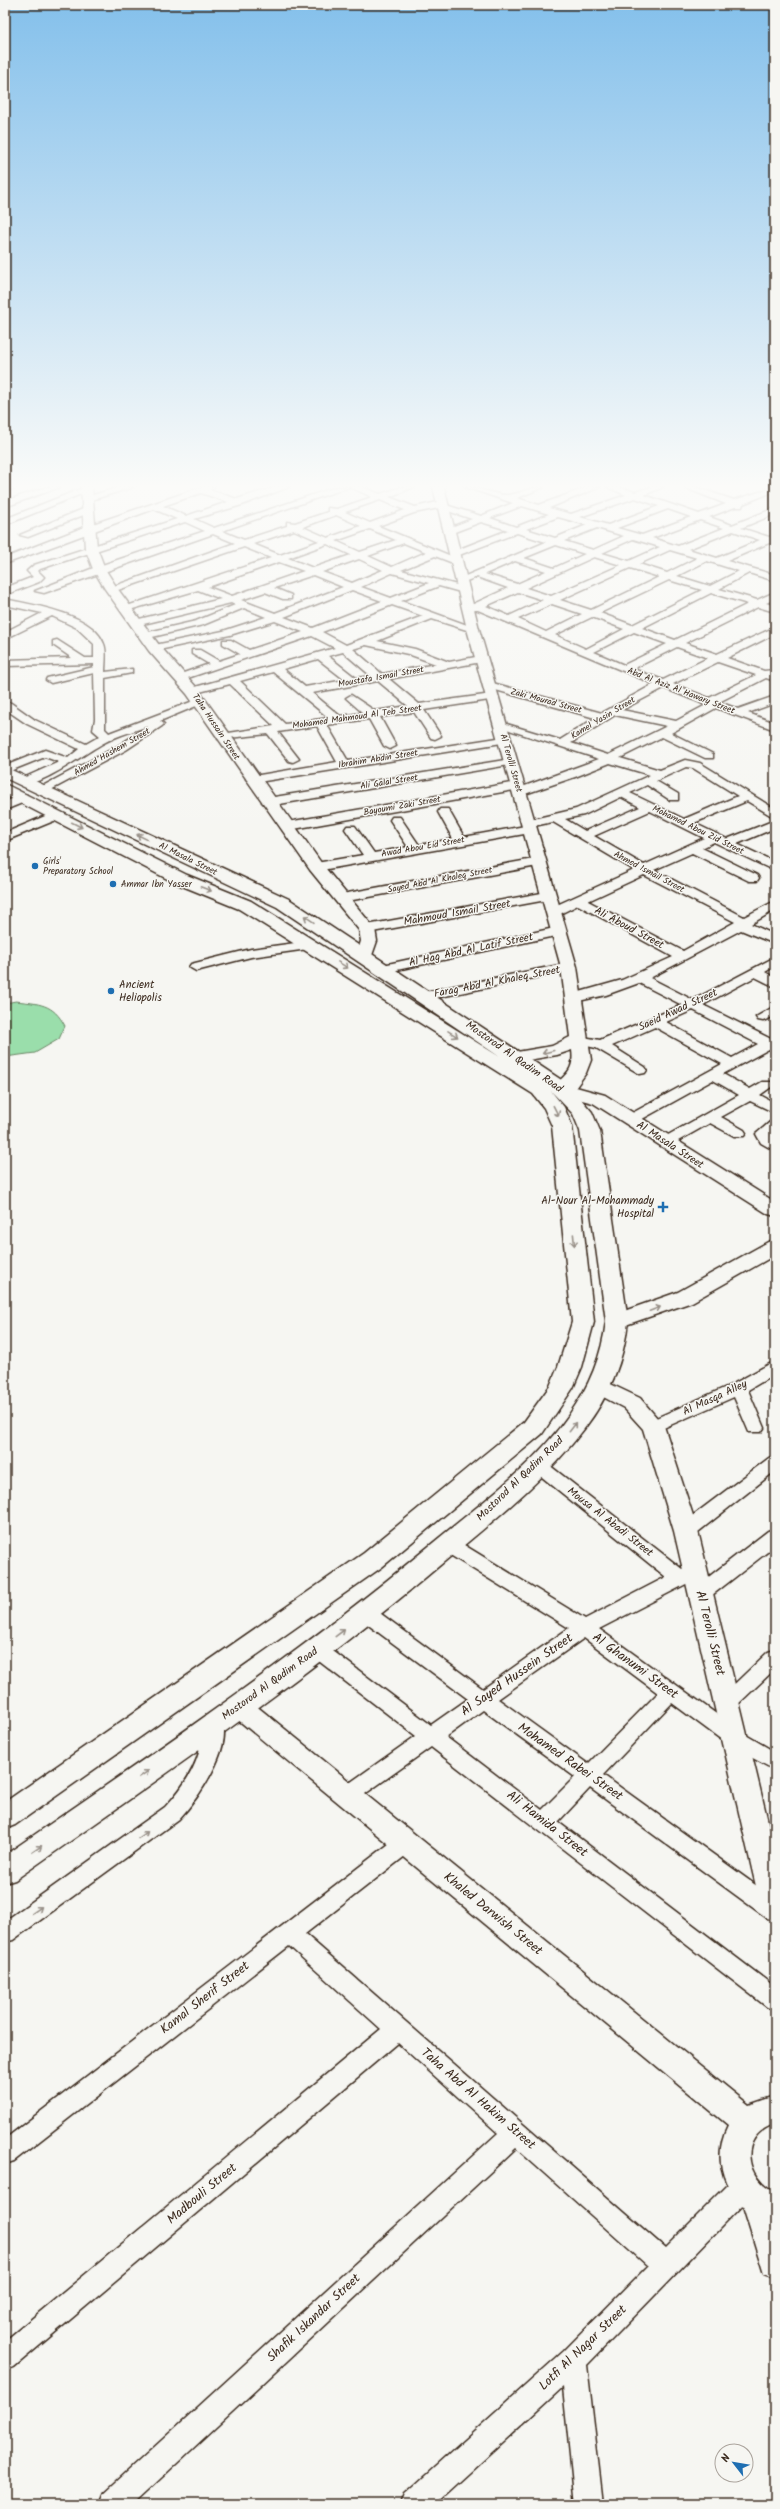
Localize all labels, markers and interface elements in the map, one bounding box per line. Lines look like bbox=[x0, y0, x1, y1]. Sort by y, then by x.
street label: Moustafa Ismail Street bbox=[337, 662, 426, 692]
street label: Abd Al Aziz Al Hawary Street bbox=[625, 664, 737, 719]
street label: Zaki Mourad Street bbox=[509, 684, 584, 718]
street label: Taha Hussain Street bbox=[188, 691, 244, 764]
street label: Kamel Yasin Street bbox=[568, 692, 639, 743]
street label: Mohamed Mahmoud Al Teb Street bbox=[291, 700, 423, 734]
street label: Ahmed Hashem Street bbox=[71, 724, 154, 780]
street label: Al Terolli Street bbox=[495, 732, 527, 794]
street label: Ibrahim Abdin Street bbox=[337, 745, 419, 773]
street label: Ali Galal Street bbox=[359, 770, 419, 794]
street label: Bayoumi Zaki Street bbox=[362, 792, 442, 820]
street label: Mohamed Abou Zid Street bbox=[650, 801, 747, 859]
one-way arrow bbox=[71, 822, 83, 829]
street label: Awad Abou Eid Street bbox=[380, 832, 466, 862]
one-way arrow bbox=[137, 833, 149, 840]
street label: Al Masala Street bbox=[156, 838, 220, 880]
street label: Ahmed Ismail Street bbox=[611, 847, 688, 897]
place label: Girls' Preparatory School bbox=[43, 854, 114, 879]
marker: Girls' Preparatory School bbox=[30, 861, 40, 871]
street label: Sayed Abd Al Khaleq Street bbox=[386, 862, 494, 898]
place label: Ammar Ibn Yasser bbox=[121, 877, 193, 892]
marker: Ammar Ibn Yasser bbox=[108, 879, 118, 889]
one-way arrow bbox=[200, 886, 212, 894]
street label: Mahmoud Ismail Street bbox=[402, 895, 513, 931]
street label: Ali Aboud Street bbox=[591, 902, 668, 954]
one-way arrow bbox=[304, 915, 315, 923]
street label: Al Hag Abd Al Latif Street bbox=[407, 928, 536, 972]
street label: Farag Abd Al Khaleq Street bbox=[432, 961, 562, 1003]
one-way arrow bbox=[337, 962, 349, 970]
place label: Ancient Heliopolis bbox=[119, 976, 162, 1007]
street label: Saeid Awad Street bbox=[635, 983, 721, 1036]
marker: Ancient Heliopolis bbox=[106, 986, 116, 996]
street label: Mostorod Al Qadim Road bbox=[462, 1017, 567, 1098]
one-way arrow bbox=[447, 1030, 458, 1038]
one-way arrow bbox=[542, 1049, 555, 1056]
one-way arrow bbox=[553, 1105, 560, 1117]
street label: Al Masala Street bbox=[633, 1116, 708, 1174]
place label: Al-Nour Al-Mohammady Hospital bbox=[541, 1192, 655, 1223]
marker: Al-Nour Al-Mohammady Hospital bbox=[657, 1201, 669, 1213]
one-way arrow bbox=[570, 1233, 578, 1246]
one-way arrow bbox=[648, 1304, 660, 1312]
street label: Al Masqa Alley bbox=[680, 1375, 751, 1421]
one-way arrow bbox=[569, 1421, 577, 1432]
street label: Mostorod Al Qadim Road bbox=[472, 1432, 568, 1526]
street label: Mousa Al Abadi Street bbox=[563, 1483, 658, 1562]
street label: Al Terolli Street bbox=[689, 1588, 731, 1679]
street label: Al Ghanumi Street bbox=[588, 1627, 683, 1705]
street label: Al Sayed Hussein Street bbox=[456, 1628, 578, 1722]
one-way arrow bbox=[334, 1629, 345, 1637]
street label: Mostorod Al Qadim Road bbox=[218, 1642, 322, 1725]
street label: Mohamed Rabei Street bbox=[513, 1718, 628, 1807]
one-way arrow bbox=[138, 1770, 149, 1778]
street label: Ali Hamida Street bbox=[502, 1785, 593, 1863]
one-way arrow bbox=[137, 1831, 148, 1839]
one-way arrow bbox=[31, 1845, 42, 1853]
street label: Khaled Darwish Street bbox=[439, 1867, 548, 1961]
one-way arrow bbox=[31, 1906, 42, 1914]
street label: Kamal Sherif Street bbox=[156, 1956, 255, 2040]
street label: Taha Abd Al Hakim Street bbox=[416, 2043, 541, 2156]
street label: Madbouli Street bbox=[162, 2158, 243, 2230]
street label: Shafik Iskandar Street bbox=[262, 2268, 366, 2367]
street label: Lotfi Al Nagar Street bbox=[534, 2299, 633, 2396]
north arrow bbox=[714, 2443, 754, 2483]
text: N bbox=[717, 2451, 736, 2466]

